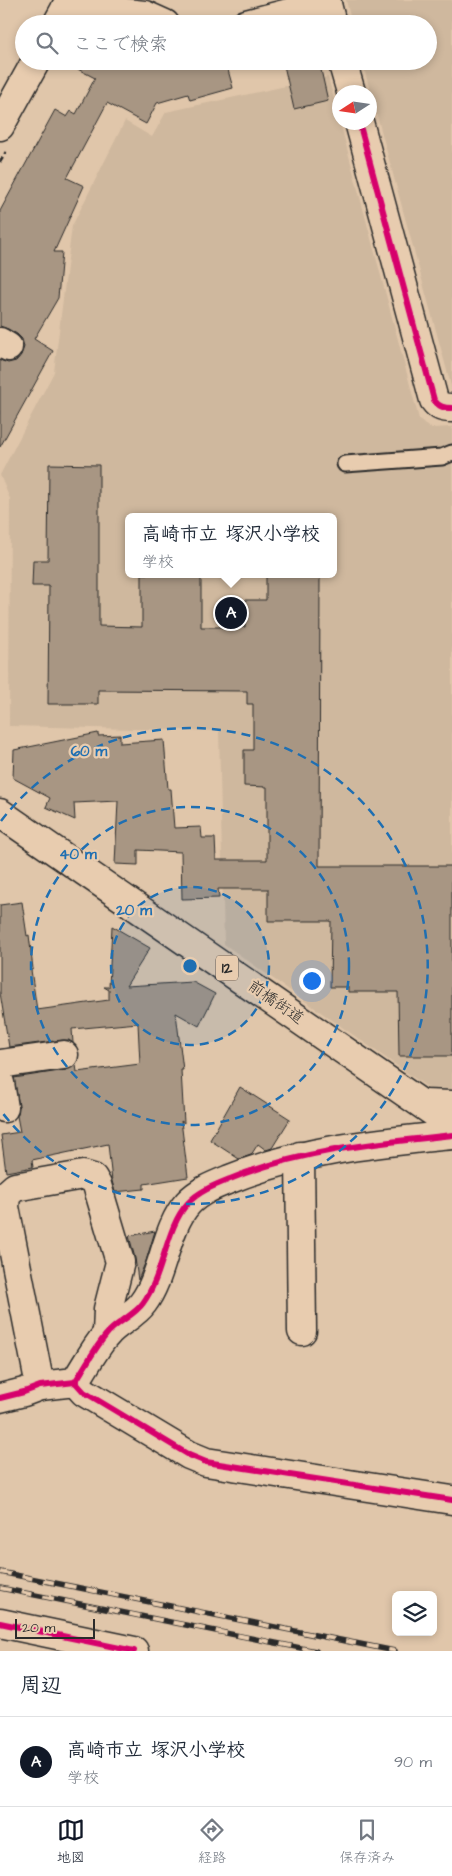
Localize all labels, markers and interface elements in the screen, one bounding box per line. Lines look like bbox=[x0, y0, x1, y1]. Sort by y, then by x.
search box bbox=[15, 15, 437, 70]
icon: search bbox=[33, 29, 61, 57]
text: ここで検索 bbox=[73, 31, 168, 58]
north arrow bbox=[332, 85, 377, 130]
popup bbox=[125, 513, 337, 578]
text: 高崎市立 塚沢小学校 bbox=[142, 521, 320, 548]
text: 学校 bbox=[142, 551, 174, 573]
pin: A bbox=[215, 594, 247, 632]
text: 60 m bbox=[71, 741, 108, 762]
text: 40 m bbox=[59, 844, 97, 865]
text: 20 m bbox=[115, 900, 152, 921]
road number: 12 bbox=[216, 956, 238, 980]
centre of rings bbox=[181, 957, 199, 975]
your location bbox=[299, 968, 325, 994]
street label: 前橋街道 bbox=[243, 975, 309, 1029]
map controls bbox=[392, 1591, 437, 1636]
button: layers bbox=[392, 1591, 437, 1636]
scale bar bbox=[15, 1616, 95, 1639]
text: 20 m bbox=[22, 1618, 55, 1638]
text: 周辺 bbox=[20, 1671, 62, 1700]
text: 高崎市立 塚沢小学校 bbox=[67, 1737, 246, 1764]
text: A bbox=[31, 1751, 41, 1773]
text: 90 m bbox=[394, 1751, 432, 1773]
text: 学校 bbox=[67, 1767, 99, 1789]
tab: 地図 bbox=[57, 1816, 85, 1868]
tab: 経路 bbox=[198, 1816, 226, 1868]
tab: 保存済み bbox=[339, 1816, 395, 1868]

